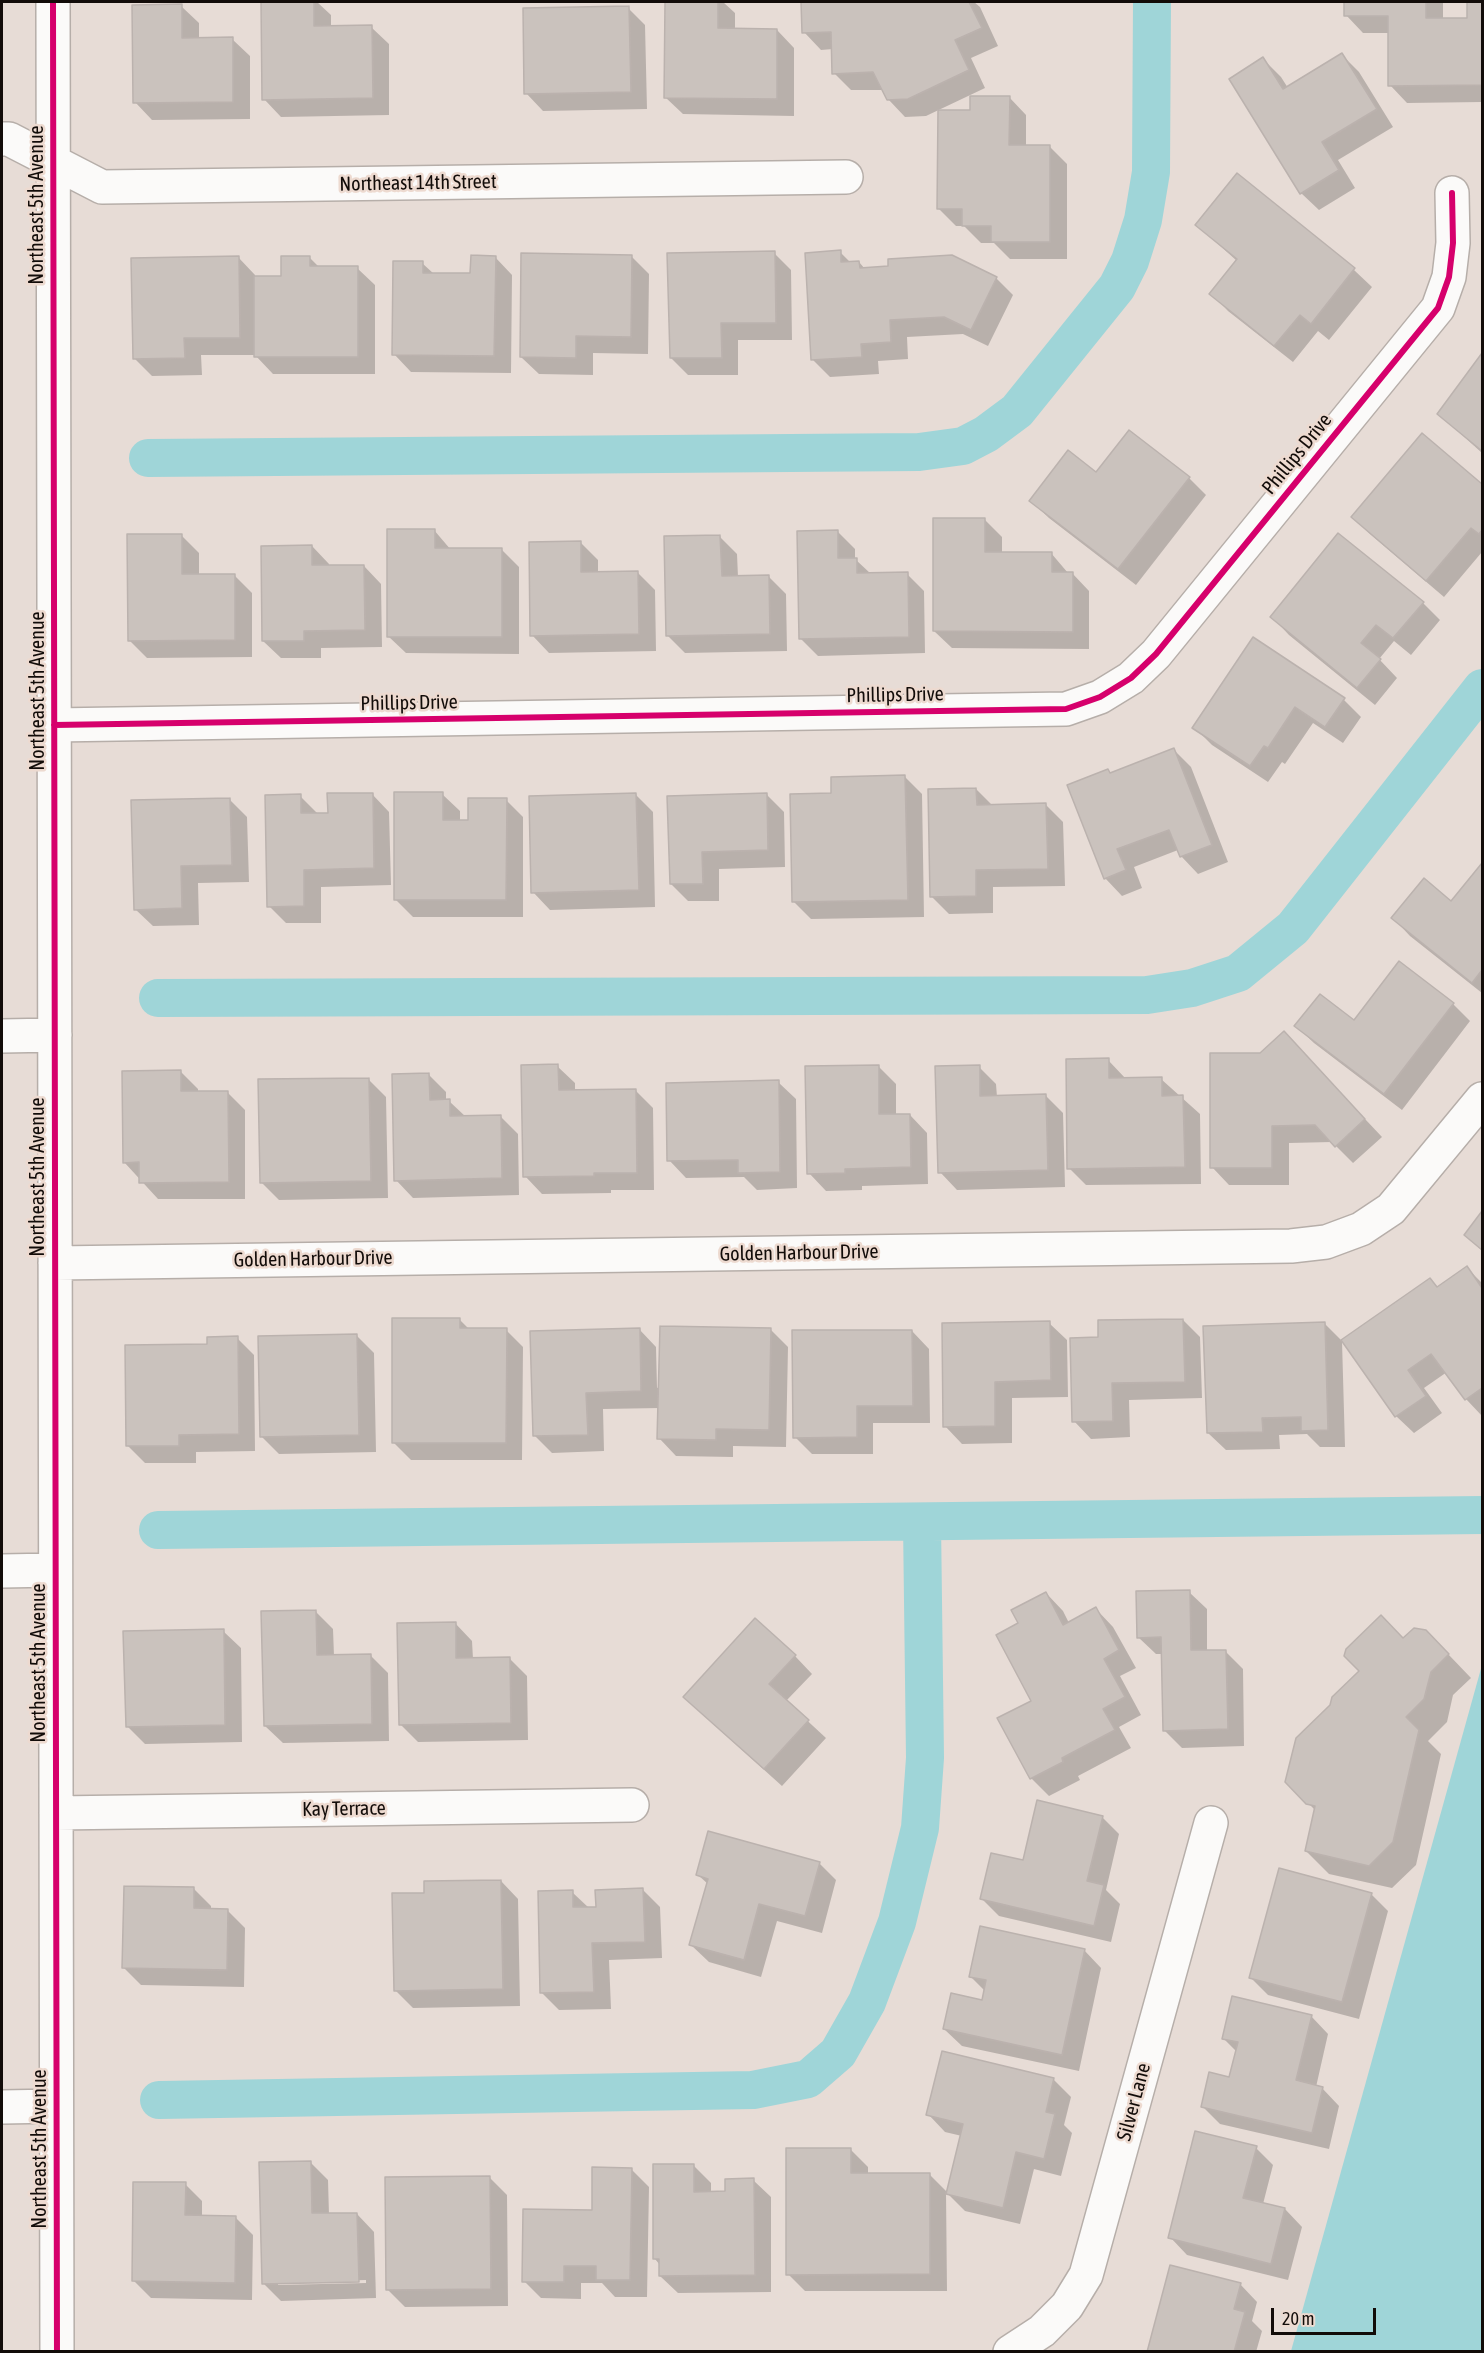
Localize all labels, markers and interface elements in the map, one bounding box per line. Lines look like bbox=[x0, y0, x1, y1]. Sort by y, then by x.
street label: Northeast 5th Avenue bbox=[25, 125, 49, 285]
street label: Northeast 14th Street bbox=[339, 170, 497, 196]
street label: Phillips Drive bbox=[1257, 409, 1337, 499]
street label: Northeast 5th Avenue bbox=[26, 611, 50, 771]
street label: Phillips Drive bbox=[846, 682, 944, 708]
street label: Phillips Drive bbox=[360, 690, 458, 716]
street label: Northeast 5th Avenue bbox=[26, 1097, 50, 1257]
street label: Golden Harbour Drive bbox=[719, 1240, 879, 1266]
street label: Golden Harbour Drive bbox=[233, 1246, 393, 1272]
street label: Northeast 5th Avenue bbox=[27, 1583, 51, 1743]
street label: Kay Terrace bbox=[302, 1796, 386, 1822]
street label: Silver Lane bbox=[1112, 2060, 1156, 2144]
street label: Northeast 5th Avenue bbox=[28, 2069, 52, 2229]
scale bar bbox=[1274, 2296, 1379, 2334]
text: 20 m bbox=[1282, 2308, 1314, 2329]

